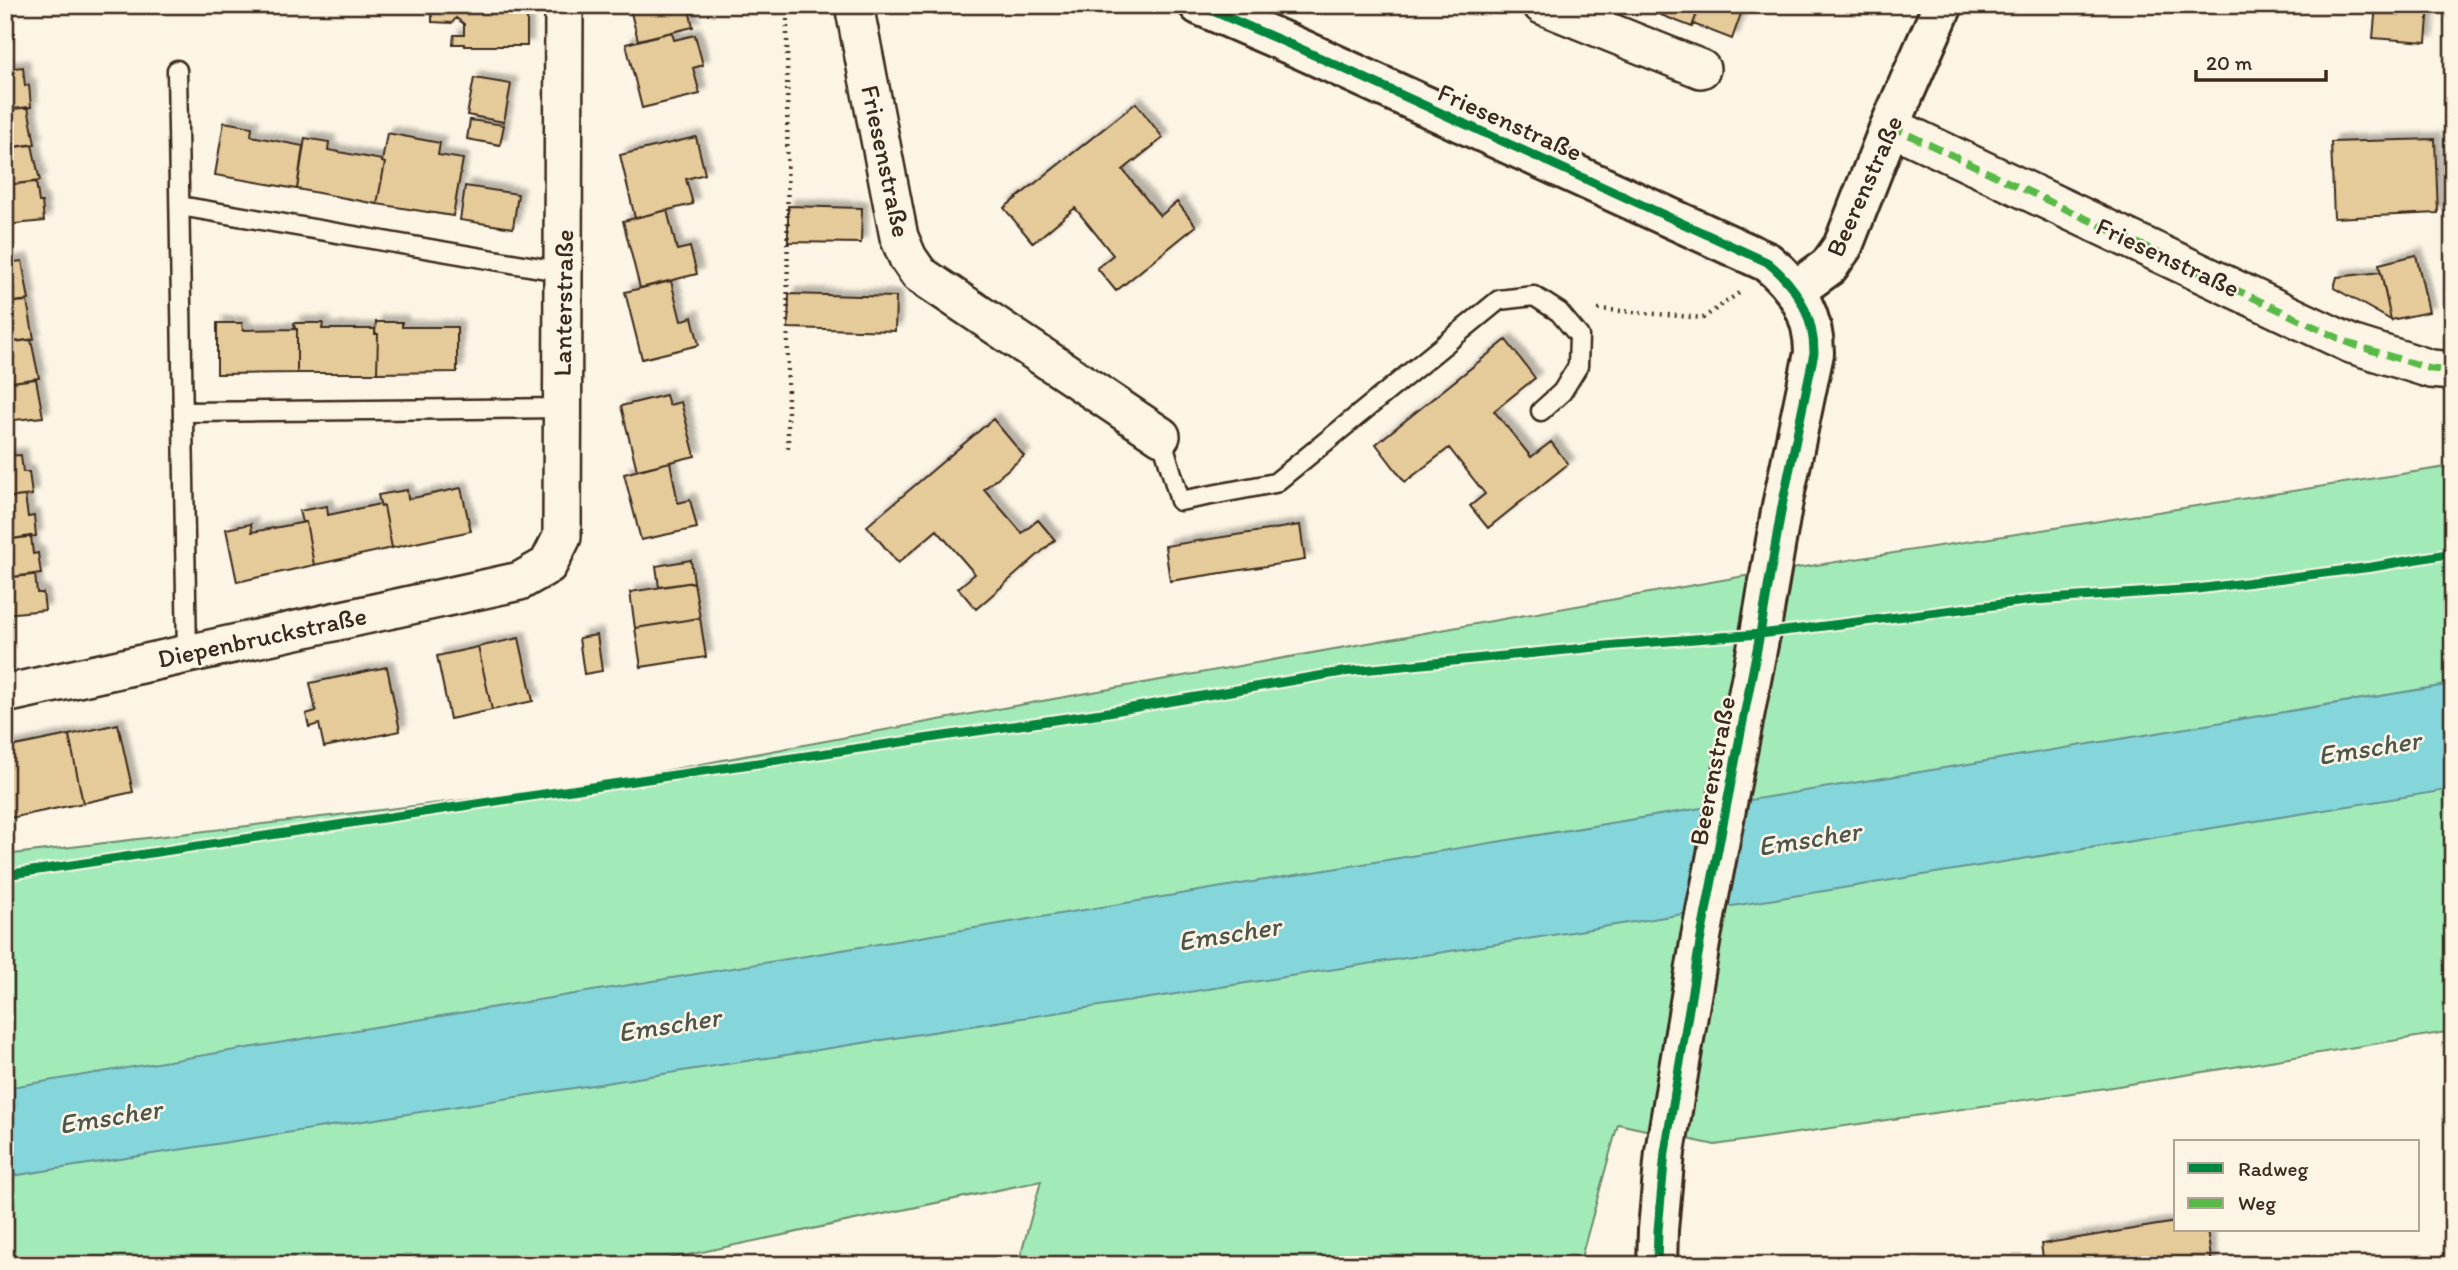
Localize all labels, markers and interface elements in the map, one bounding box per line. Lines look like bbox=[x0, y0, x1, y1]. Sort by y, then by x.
scale bar bbox=[2196, 38, 2325, 82]
text: 20 m bbox=[2206, 50, 2253, 75]
street label: Friesenstraße bbox=[1433, 76, 1587, 168]
street label: Friesenstraße bbox=[854, 82, 918, 240]
street label: Beerenstraße bbox=[1819, 110, 1909, 262]
street label: Friesenstraße bbox=[2091, 210, 2245, 304]
street label: Lanterstraße bbox=[546, 229, 580, 377]
street label: Diepenbruckstraße bbox=[155, 599, 369, 675]
street label: Beerenstraße bbox=[1682, 694, 1742, 848]
water label: Emscher bbox=[2315, 722, 2426, 772]
water label: Emscher bbox=[1755, 813, 1866, 863]
water label: Emscher bbox=[1175, 908, 1286, 958]
water label: Emscher bbox=[615, 999, 726, 1049]
water label: Emscher bbox=[56, 1091, 167, 1141]
legend bbox=[2174, 1140, 2420, 1232]
text: Radweg bbox=[2238, 1156, 2308, 1181]
text: Weg bbox=[2238, 1190, 2276, 1215]

